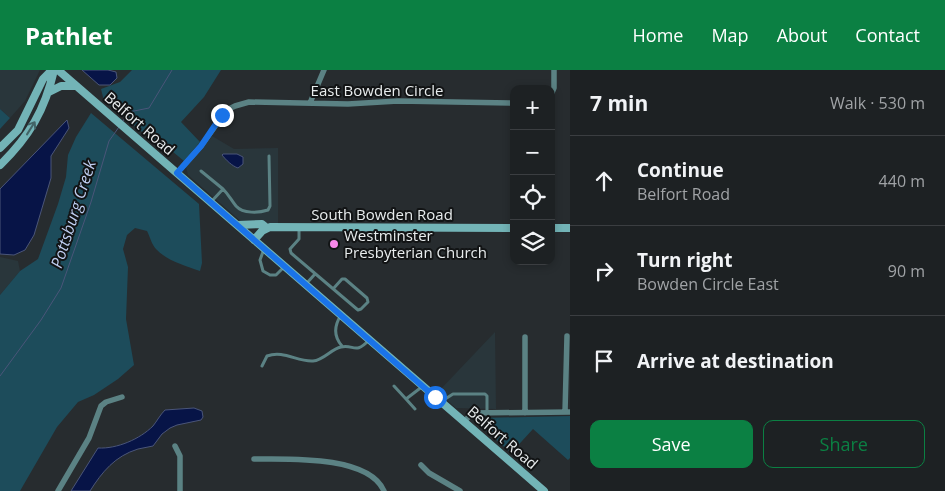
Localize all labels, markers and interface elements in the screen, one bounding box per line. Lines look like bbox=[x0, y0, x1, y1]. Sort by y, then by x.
text: Pathlet bbox=[25, 19, 113, 52]
text: Home bbox=[633, 23, 683, 47]
text: Map bbox=[711, 23, 749, 47]
text: About bbox=[777, 23, 827, 47]
text: Contact bbox=[855, 23, 920, 47]
street label: East Bowden Circle bbox=[311, 80, 443, 100]
map controls bbox=[510, 85, 555, 265]
button: + bbox=[510, 85, 555, 130]
street label: Belfort Road bbox=[101, 87, 179, 159]
text: 7 min bbox=[590, 89, 648, 117]
text: Walk · 530 m bbox=[830, 92, 925, 114]
route end bbox=[211, 104, 234, 127]
one-way arrow bbox=[27, 122, 37, 136]
button: − bbox=[510, 130, 555, 175]
water label: Pottsburg Creek bbox=[45, 156, 101, 271]
text: Continue bbox=[637, 157, 724, 183]
icon: ahead bbox=[590, 167, 618, 195]
text: 440 m bbox=[879, 170, 925, 192]
button: locate bbox=[510, 175, 555, 220]
text: Belfort Road bbox=[637, 183, 730, 205]
street label: South Bowden Road bbox=[311, 204, 453, 224]
button: layers bbox=[510, 220, 555, 265]
place label: Westminster Presbyterian Church bbox=[344, 225, 487, 262]
marker: Westminster Presbyterian Church bbox=[328, 238, 340, 250]
text: Turn right bbox=[637, 247, 732, 273]
icon: right bbox=[590, 257, 618, 285]
text: 90 m bbox=[888, 260, 925, 282]
text: Bowden Circle East bbox=[637, 273, 779, 295]
icon: arrive bbox=[590, 347, 618, 375]
text: Arrive at destination bbox=[637, 348, 834, 374]
route start bbox=[424, 386, 447, 409]
street label: Belfort Road bbox=[464, 401, 542, 473]
button: Save bbox=[590, 420, 753, 468]
button: Share bbox=[763, 420, 925, 468]

